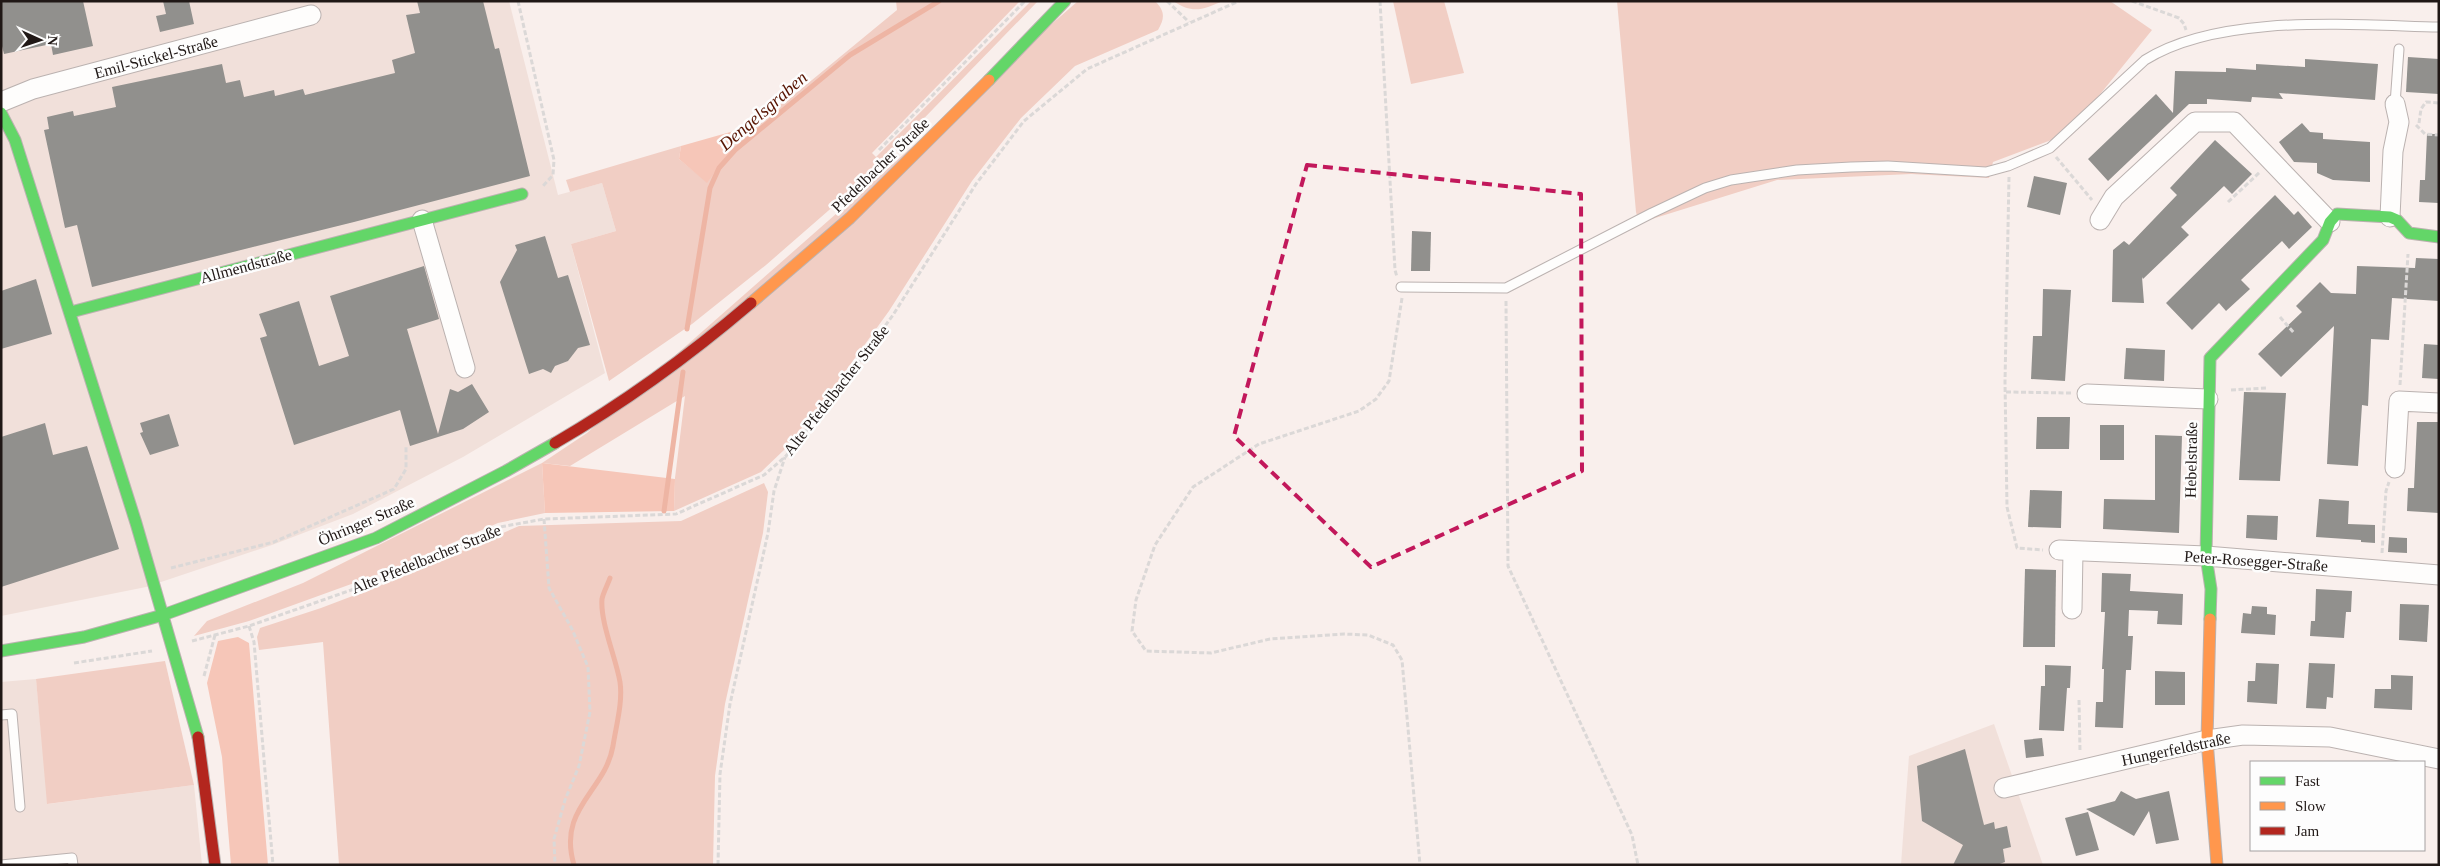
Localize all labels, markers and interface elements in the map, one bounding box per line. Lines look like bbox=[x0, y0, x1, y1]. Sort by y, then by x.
north arrow bbox=[15, 15, 65, 65]
street label: Emil-Stickel-Straße bbox=[92, 32, 220, 82]
text: N bbox=[45, 35, 60, 46]
water label: Dengelsgraben bbox=[714, 67, 811, 155]
street label: Pfedelbacher Straße bbox=[828, 114, 932, 216]
street label: Allmendstraße bbox=[198, 246, 294, 286]
street label: Alte Pfedelbacher Straße bbox=[780, 322, 892, 458]
street label: Hebelstraße bbox=[2182, 422, 2200, 498]
street label: Öhringer Straße bbox=[315, 493, 417, 550]
street label: Alte Pfedelbacher Straße bbox=[349, 521, 503, 597]
street label: Peter-Rosegger-Straße bbox=[2183, 547, 2329, 576]
street label: Hungerfeldstraße bbox=[2120, 729, 2232, 770]
legend bbox=[2250, 761, 2425, 851]
text: Fast bbox=[2295, 773, 2321, 789]
text: Slow bbox=[2295, 798, 2326, 814]
text: Jam bbox=[2295, 823, 2319, 839]

